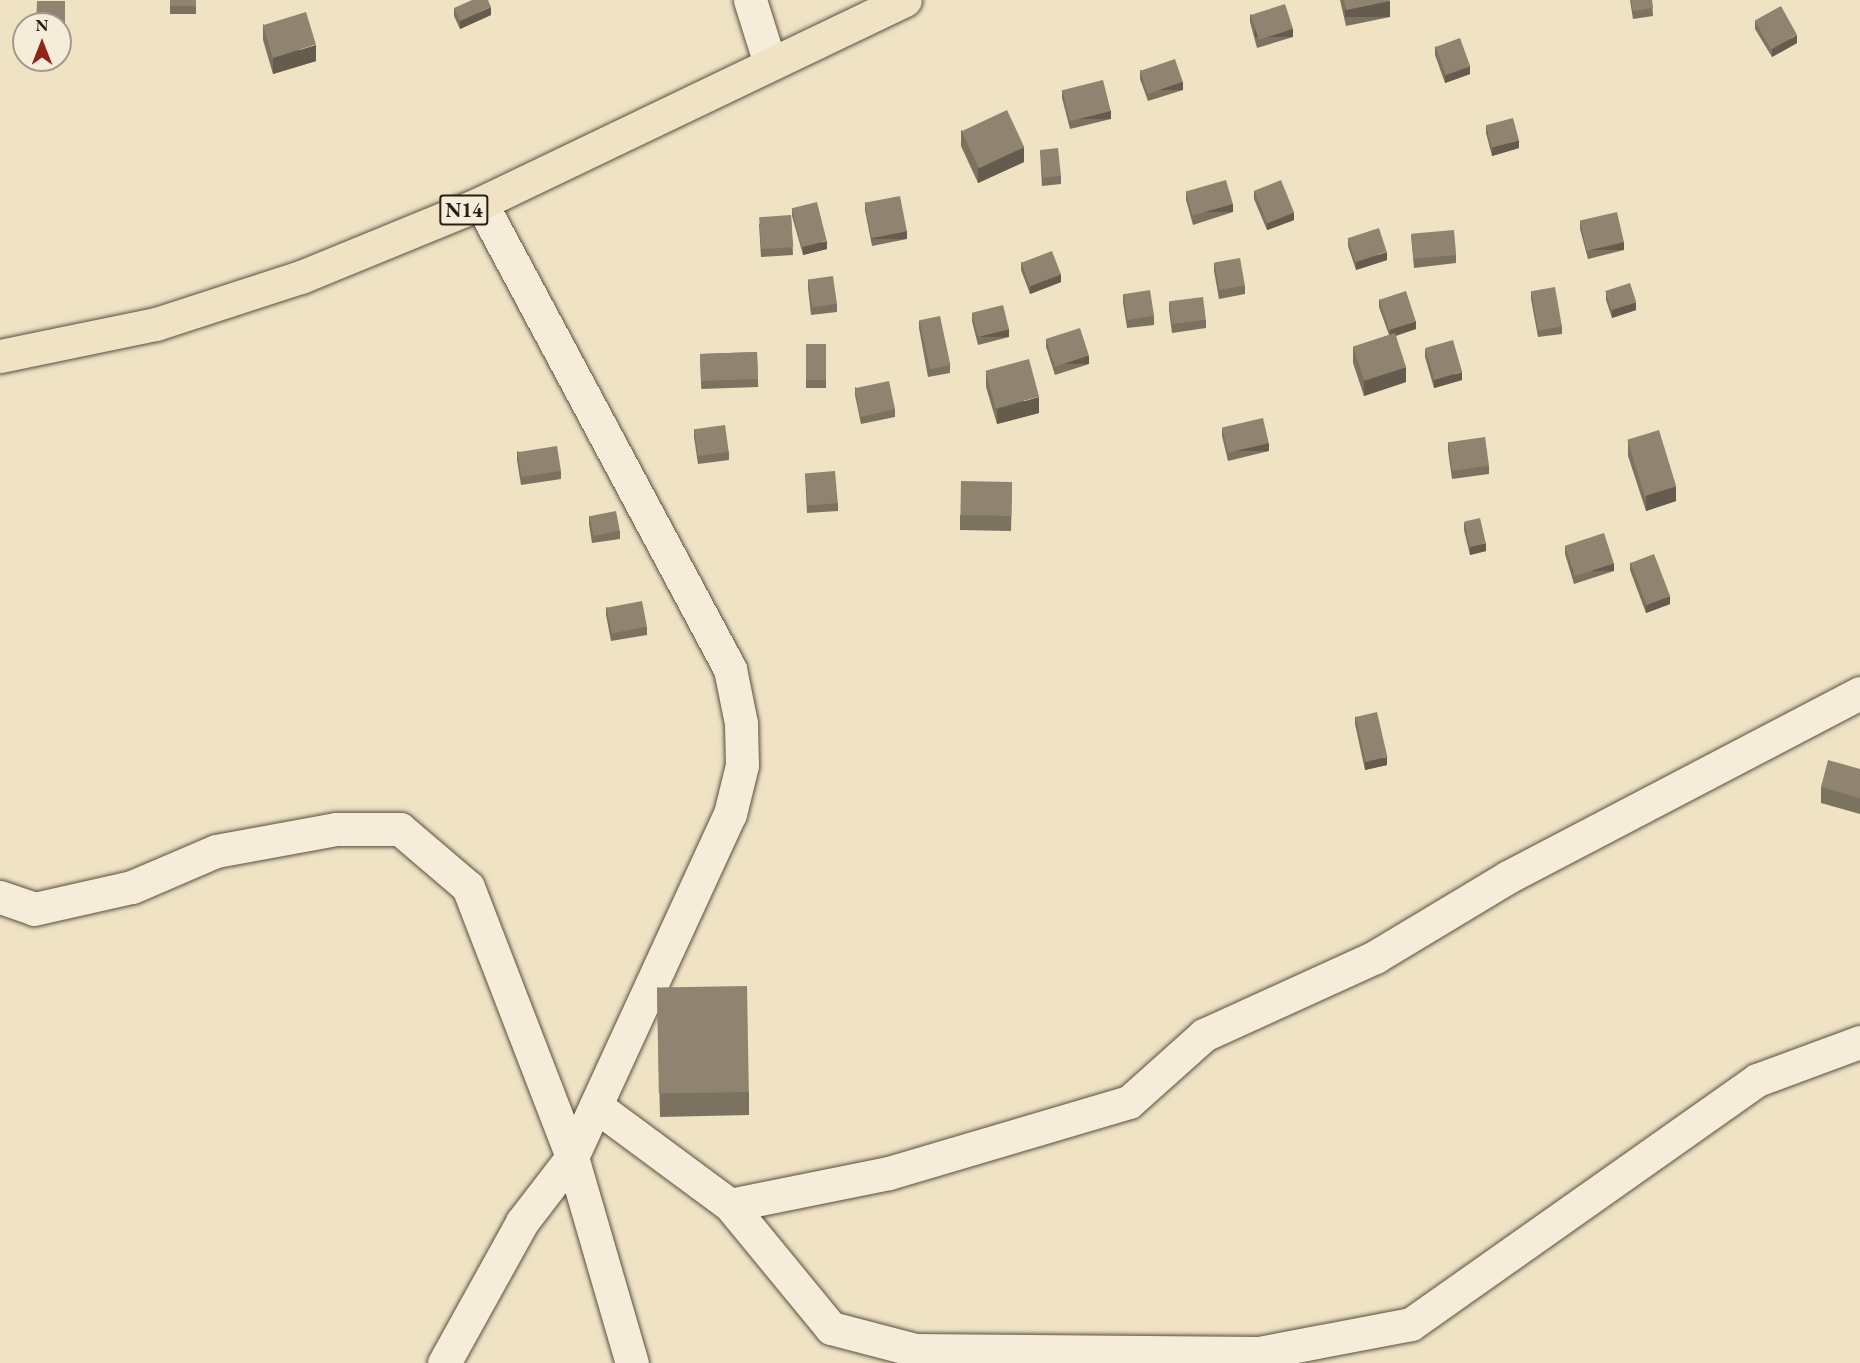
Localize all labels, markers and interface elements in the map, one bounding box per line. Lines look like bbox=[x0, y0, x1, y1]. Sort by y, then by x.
north arrow bbox=[12, 12, 72, 72]
text: N bbox=[36, 15, 48, 36]
road number: N14 bbox=[438, 193, 490, 227]

